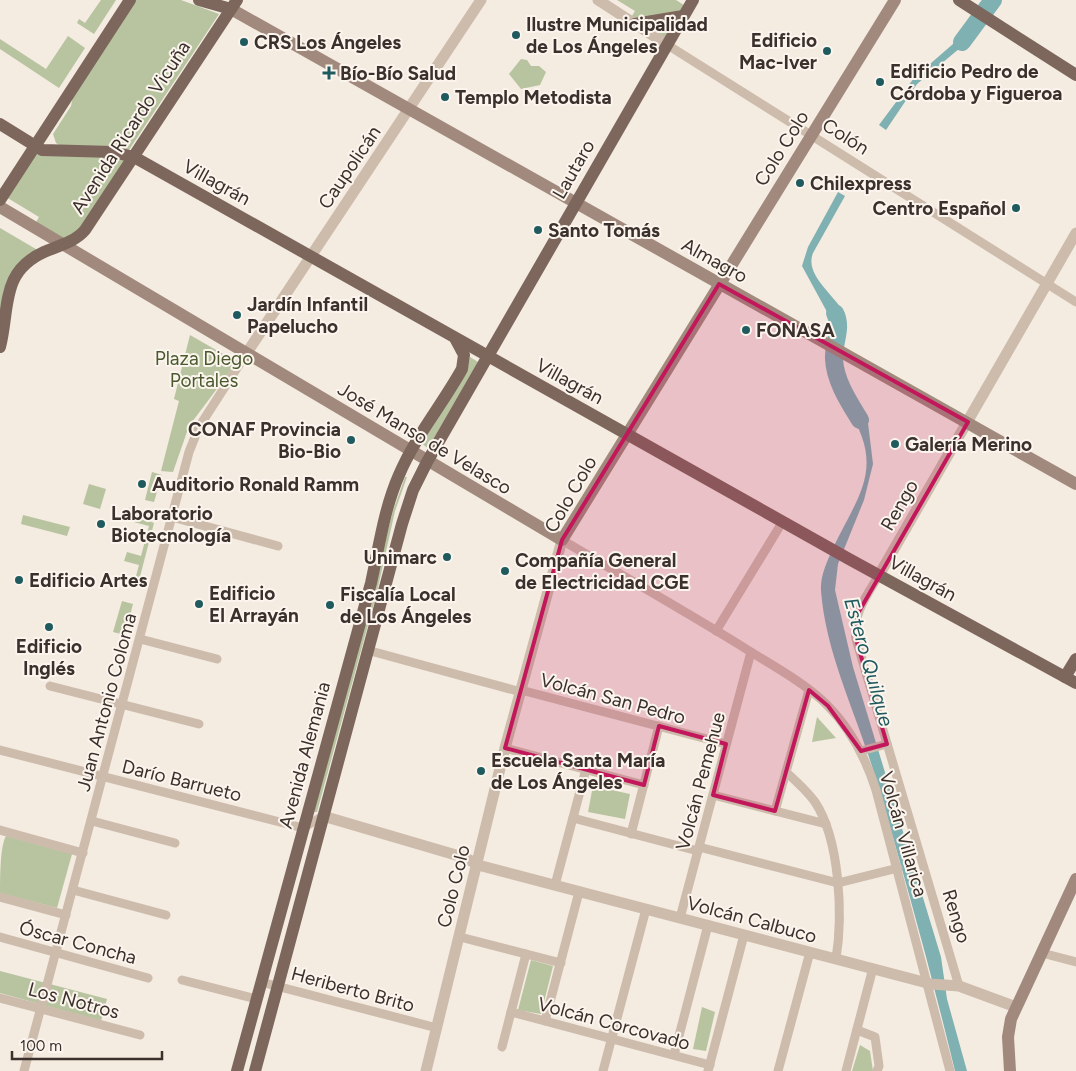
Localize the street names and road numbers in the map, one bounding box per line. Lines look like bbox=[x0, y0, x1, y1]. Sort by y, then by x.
street label: Avenida Ricardo Vicuña bbox=[66, 37, 195, 218]
street label: Colo Colo bbox=[749, 106, 814, 190]
street label: Colón bbox=[818, 113, 873, 160]
street label: Caupolicán bbox=[313, 121, 386, 213]
street label: Lautaro bbox=[547, 136, 600, 203]
street label: Villagrán bbox=[179, 155, 254, 210]
street label: Almagro bbox=[678, 233, 752, 288]
street label: Villagrán bbox=[532, 354, 607, 409]
street label: José Manso de Velasco bbox=[334, 377, 516, 499]
street label: Colo Colo bbox=[539, 452, 602, 537]
street label: Rengo bbox=[876, 476, 923, 535]
street label: Villagrán bbox=[885, 551, 960, 606]
street label: Juan Antonio Coloma bbox=[72, 611, 141, 794]
street label: Volcán San Pedro bbox=[538, 668, 688, 729]
street label: Avenida Alemania bbox=[274, 679, 335, 831]
street label: Volcán Pemehue bbox=[671, 709, 730, 853]
street label: Darío Barrueto bbox=[120, 754, 244, 806]
street label: Volcán Villarica bbox=[875, 769, 932, 899]
street label: Colo Colo bbox=[432, 842, 475, 930]
street label: Rengo bbox=[937, 886, 976, 946]
street label: Volcán Calbuco bbox=[684, 891, 819, 948]
street label: Óscar Concha bbox=[17, 916, 139, 969]
street label: Heriberto Brito bbox=[289, 962, 417, 1017]
street label: Los Notros bbox=[26, 977, 122, 1024]
street label: Volcán Corcovado bbox=[535, 992, 692, 1055]

